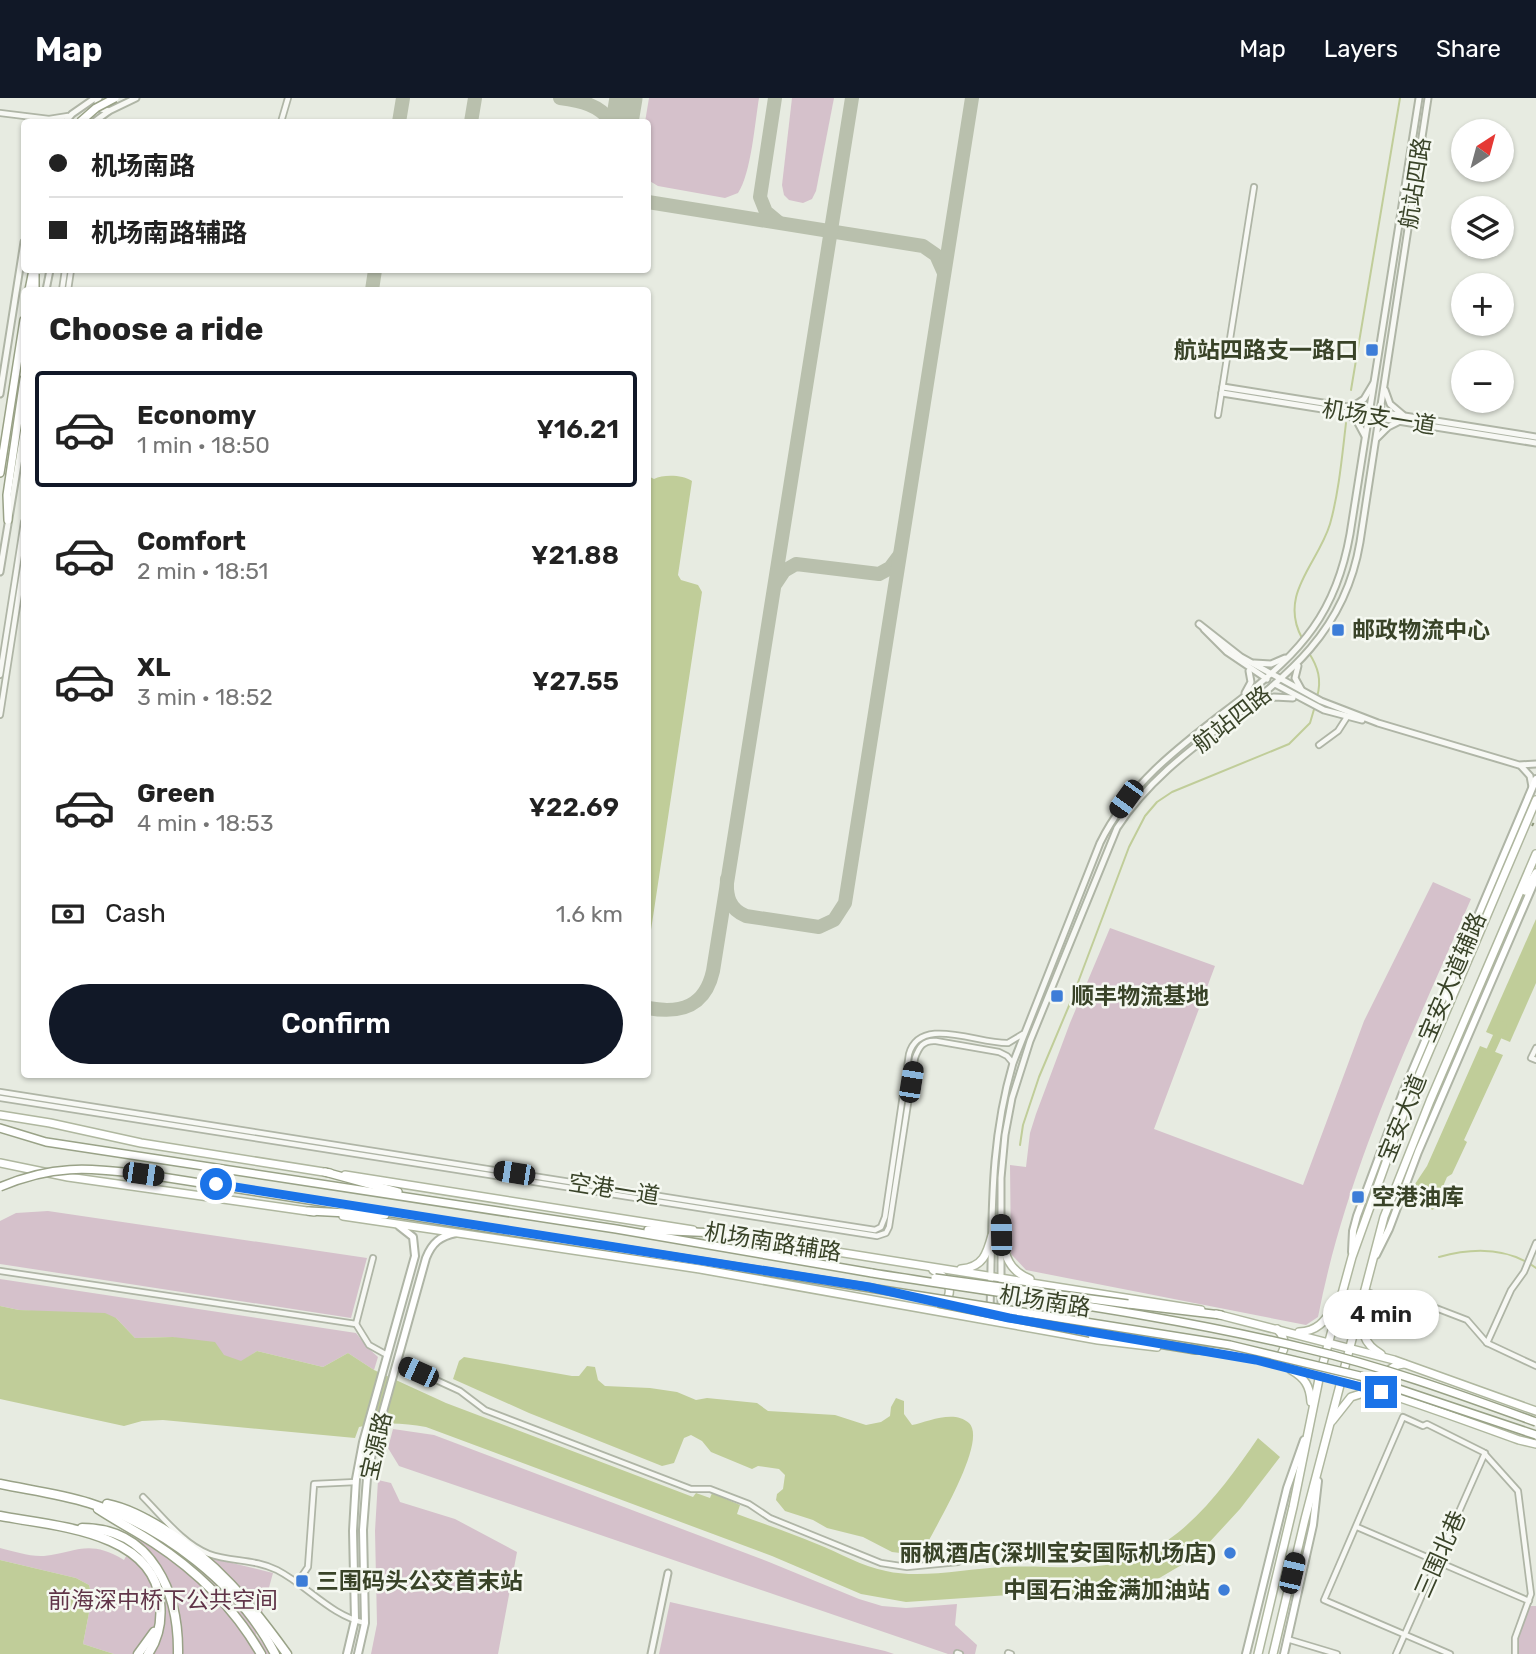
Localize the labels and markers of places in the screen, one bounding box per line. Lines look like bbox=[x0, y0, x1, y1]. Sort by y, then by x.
place label: 航站四路支一路口 bbox=[1174, 336, 1358, 364]
marker: 航站四路支一路口 bbox=[1364, 342, 1380, 358]
place label: 邮政物流中心 bbox=[1352, 616, 1490, 644]
marker: 邮政物流中心 bbox=[1330, 622, 1346, 638]
place label: 顺丰物流基地 bbox=[1071, 982, 1209, 1010]
marker: 顺丰物流基地 bbox=[1049, 988, 1065, 1004]
place label: 空港油库 bbox=[1372, 1183, 1464, 1211]
marker: 空港油库 bbox=[1350, 1189, 1366, 1205]
place label: 丽枫酒店(深圳宝安国际机场店) bbox=[899, 1539, 1216, 1567]
marker: 丽枫酒店(深圳宝安国际机场店) bbox=[1222, 1545, 1238, 1561]
place label: 三围码头公交首末站 bbox=[316, 1567, 523, 1595]
marker: 三围码头公交首末站 bbox=[294, 1573, 310, 1589]
place label: 中国石油金满加油站 bbox=[1003, 1576, 1210, 1604]
marker: 中国石油金满加油站 bbox=[1216, 1582, 1232, 1598]

